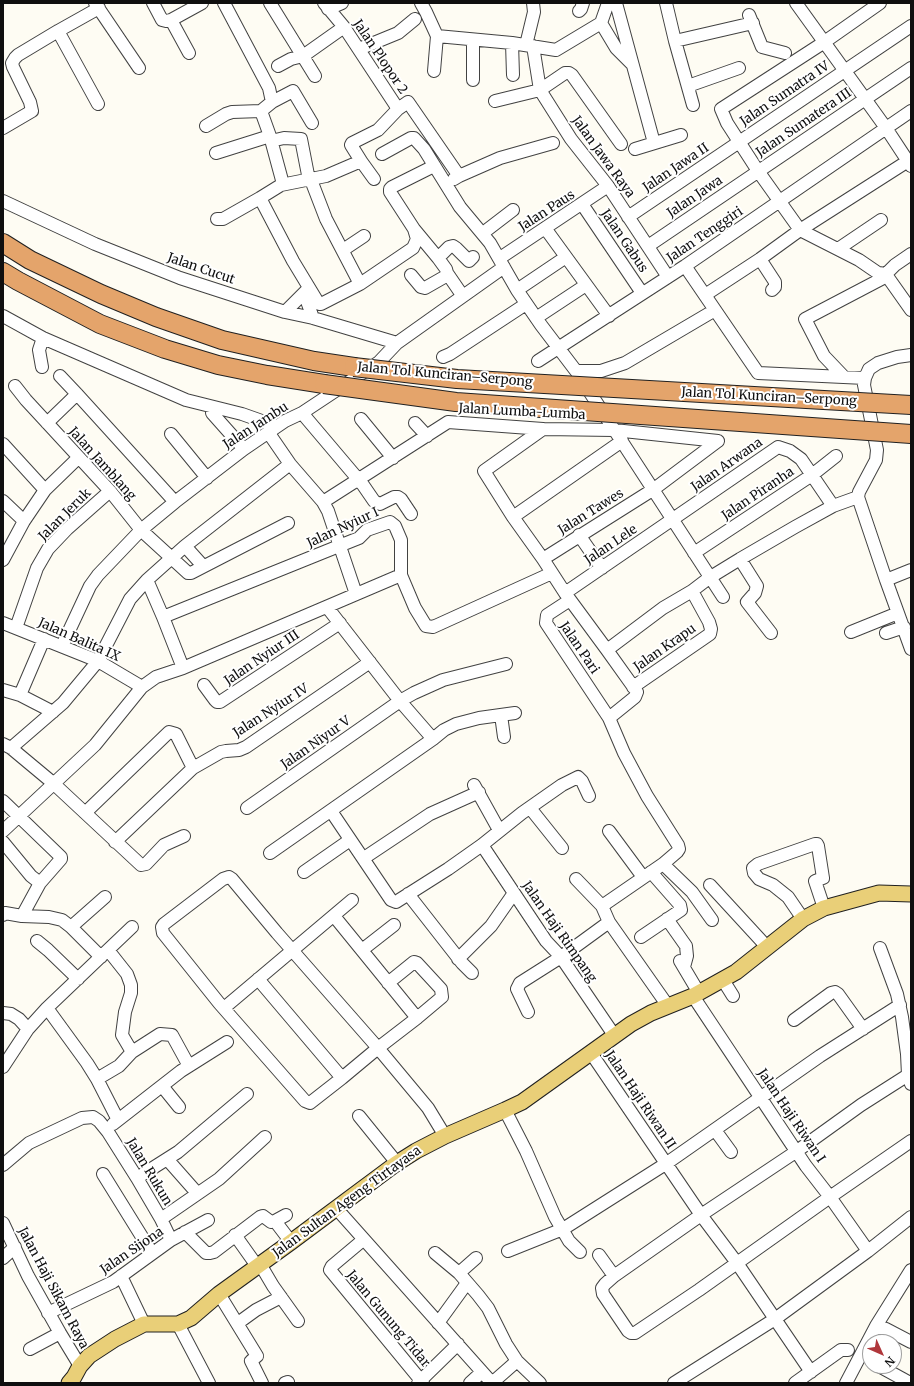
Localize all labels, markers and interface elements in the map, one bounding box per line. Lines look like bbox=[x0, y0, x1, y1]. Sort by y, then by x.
street label: Jalan Plopor 2 bbox=[349, 17, 411, 97]
street label: Jalan Sumatra IV bbox=[737, 58, 833, 130]
street label: Jalan Sumatera III bbox=[753, 85, 855, 161]
street label: Jalan Jawa Raya bbox=[568, 113, 638, 201]
street label: Jalan Jawa II bbox=[640, 140, 712, 196]
street label: Jalan Jawa bbox=[664, 173, 726, 221]
street label: Jalan Paus bbox=[516, 187, 578, 235]
street label: Jalan Tenggiri bbox=[664, 204, 746, 266]
street label: Jalan Gabus bbox=[597, 206, 651, 276]
street label: Jalan Cucut bbox=[165, 250, 237, 288]
street label: Jalan Tol Kunciran–Serpong bbox=[357, 360, 533, 390]
street label: Jalan Tol Kunciran–Serpong bbox=[681, 385, 857, 409]
street label: Jalan Jambu bbox=[221, 399, 291, 453]
street label: Jalan Lumba-Lumba bbox=[458, 401, 586, 423]
street label: Jalan Jamblang bbox=[65, 424, 139, 504]
street label: Jalan Arwana bbox=[689, 435, 765, 495]
street label: Jalan Piranha bbox=[719, 464, 797, 524]
street label: Jalan Jeruk bbox=[36, 486, 94, 544]
street label: Jalan Tawes bbox=[555, 486, 627, 538]
street label: Jalan Nyiur I bbox=[305, 505, 381, 551]
street label: Jalan Lele bbox=[582, 522, 640, 568]
street label: Jalan Balita IX bbox=[36, 615, 122, 665]
street label: Jalan Pari bbox=[556, 619, 602, 677]
street label: Jalan Krapu bbox=[631, 621, 699, 675]
street label: Jalan Nyiur III bbox=[221, 627, 303, 689]
street label: Jalan Nyiur IV bbox=[231, 681, 311, 741]
street label: Jalan Niyur V bbox=[278, 713, 354, 773]
street label: Jalan Haji Rimpang bbox=[518, 878, 600, 986]
street label: Jalan Haji Riwan II bbox=[601, 1048, 679, 1152]
street label: Jalan Haji Riwan I bbox=[754, 1066, 828, 1166]
street label: Jalan Rukun bbox=[123, 1135, 175, 1209]
street label: Jalan Sultan Ageng Tirtayasa bbox=[270, 1143, 424, 1261]
street label: Jalan Haji Sikam Raya bbox=[14, 1224, 92, 1352]
street label: Jalan Sijona bbox=[97, 1224, 167, 1278]
street label: Jalan Gunung Tidar bbox=[343, 1267, 433, 1371]
north arrow bbox=[862, 1334, 902, 1374]
text: N bbox=[882, 1354, 898, 1370]

